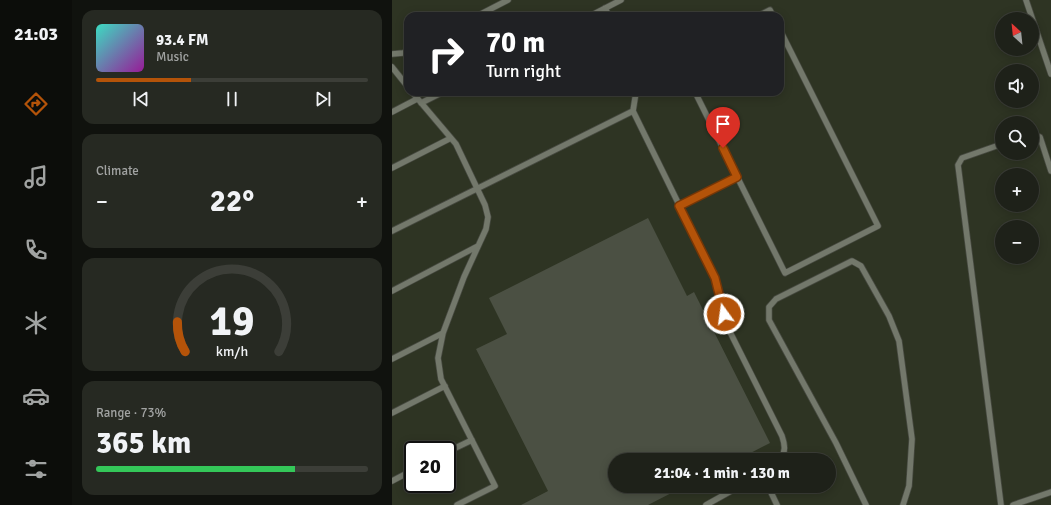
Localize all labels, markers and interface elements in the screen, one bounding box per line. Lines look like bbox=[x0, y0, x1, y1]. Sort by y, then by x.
north arrow bbox=[995, 12, 1039, 56]
map controls bbox=[995, 12, 1039, 264]
text: 21:03 bbox=[14, 23, 58, 45]
text: 70 m bbox=[486, 26, 545, 60]
icon: right bbox=[420, 28, 472, 80]
text: 93.4 FM bbox=[156, 31, 208, 49]
text: Music bbox=[156, 49, 189, 65]
text: Turn right bbox=[486, 60, 561, 82]
button: sound bbox=[995, 64, 1039, 108]
icon: previous bbox=[130, 88, 152, 110]
icon: pause bbox=[221, 88, 243, 110]
icon: next bbox=[312, 88, 334, 110]
icon: directions bbox=[22, 90, 50, 118]
pin bbox=[706, 107, 740, 148]
icon: arrive bbox=[712, 113, 734, 135]
button: search bbox=[995, 116, 1039, 160]
icon: music bbox=[22, 163, 50, 191]
text: Climate bbox=[96, 163, 139, 179]
button: + bbox=[995, 168, 1039, 212]
text: 22° bbox=[210, 183, 254, 220]
text: − bbox=[96, 188, 108, 215]
text: + bbox=[356, 188, 368, 215]
button: − bbox=[995, 220, 1039, 264]
icon: phone bbox=[22, 236, 50, 264]
position arrow bbox=[703, 293, 745, 335]
text: 19 bbox=[210, 296, 254, 347]
icon: climate bbox=[22, 309, 50, 337]
text: km/h bbox=[216, 343, 248, 360]
icon: car bbox=[22, 382, 50, 410]
text: Range · 73% bbox=[96, 405, 166, 421]
text: 365 km bbox=[96, 425, 191, 462]
speed limit sign: 20 bbox=[404, 441, 456, 493]
icon: filters bbox=[22, 455, 50, 483]
text: 21:04 · 1 min · 130 m bbox=[654, 464, 790, 482]

